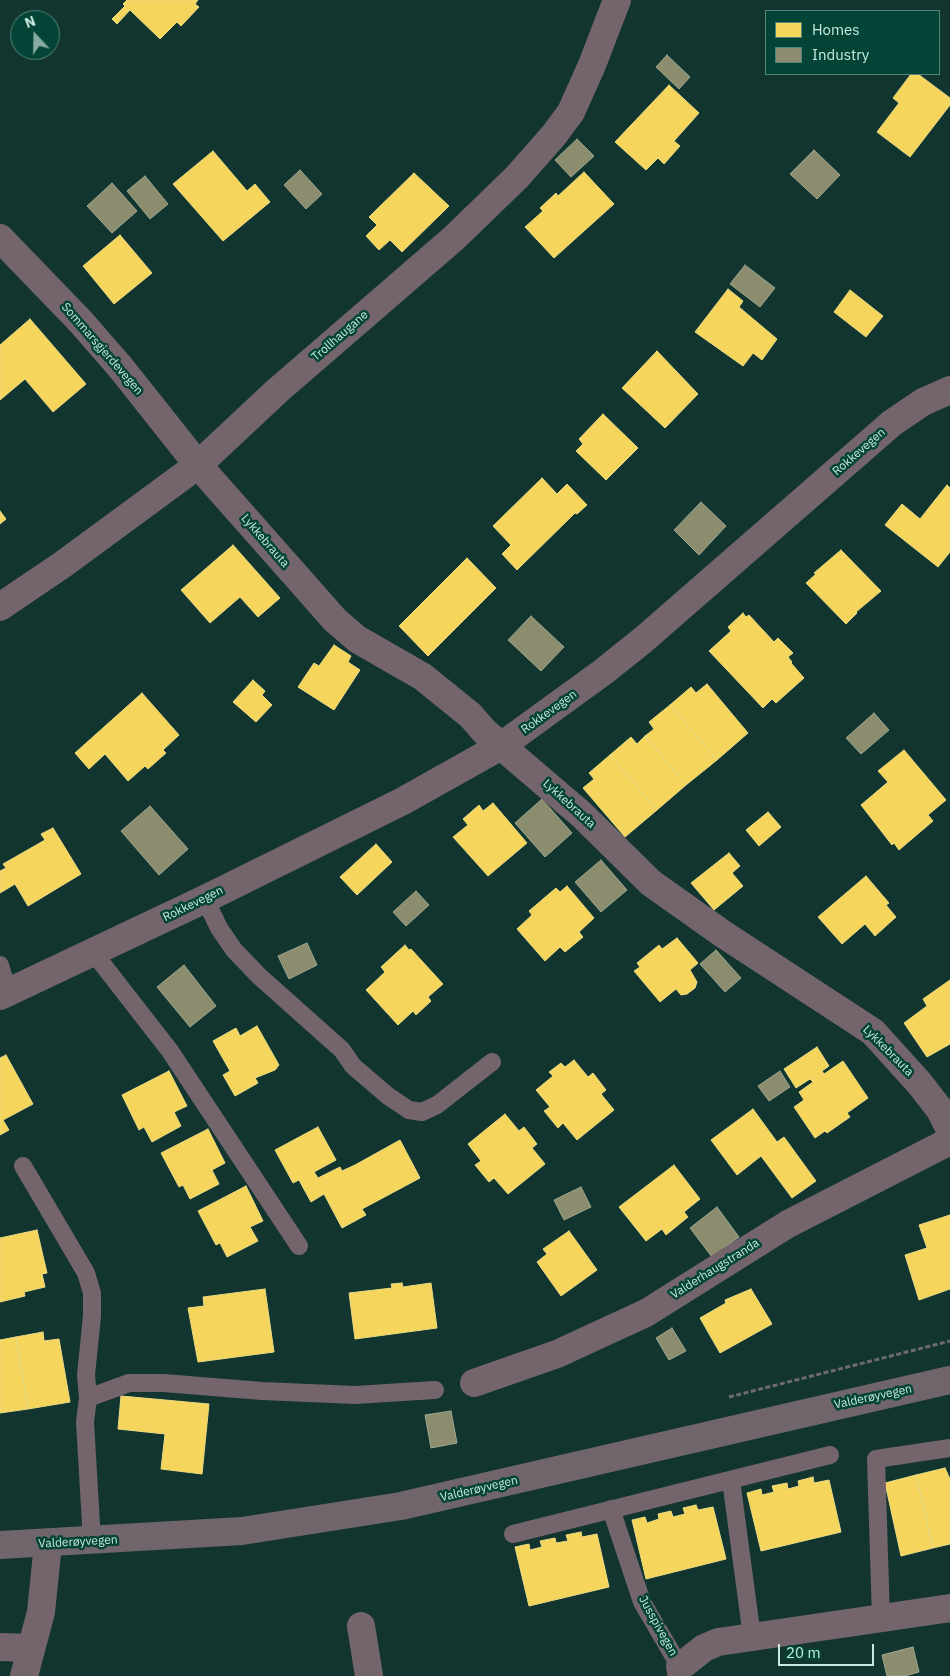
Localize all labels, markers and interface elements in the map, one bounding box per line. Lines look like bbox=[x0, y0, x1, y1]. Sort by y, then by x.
north arrow bbox=[10, 10, 60, 60]
legend bbox=[765, 10, 940, 75]
text: N bbox=[22, 12, 38, 32]
text: Homes bbox=[812, 20, 860, 39]
text: Industry bbox=[812, 45, 869, 64]
street label: Sommarsgjerdevegen bbox=[58, 300, 146, 398]
street label: Trollhaugane bbox=[309, 308, 371, 364]
street label: Rokkevegen bbox=[830, 425, 888, 479]
street label: Lykkebrauta bbox=[238, 511, 292, 571]
street label: Rokkevegen bbox=[518, 687, 580, 737]
street label: Lykkebrauta bbox=[540, 777, 598, 831]
street label: Rokkevegen bbox=[161, 883, 225, 925]
street label: Lykkebrauta bbox=[860, 1023, 916, 1079]
street label: Valderhaugstranda bbox=[668, 1236, 762, 1302]
street label: Valderøyvegen bbox=[833, 1382, 913, 1412]
street label: Valderøyvegen bbox=[439, 1473, 519, 1505]
street label: Valderøyvegen bbox=[38, 1533, 118, 1551]
street label: Jusspivegen bbox=[636, 1593, 680, 1659]
scale bar bbox=[780, 1634, 876, 1666]
text: 20 m bbox=[786, 1643, 821, 1662]

